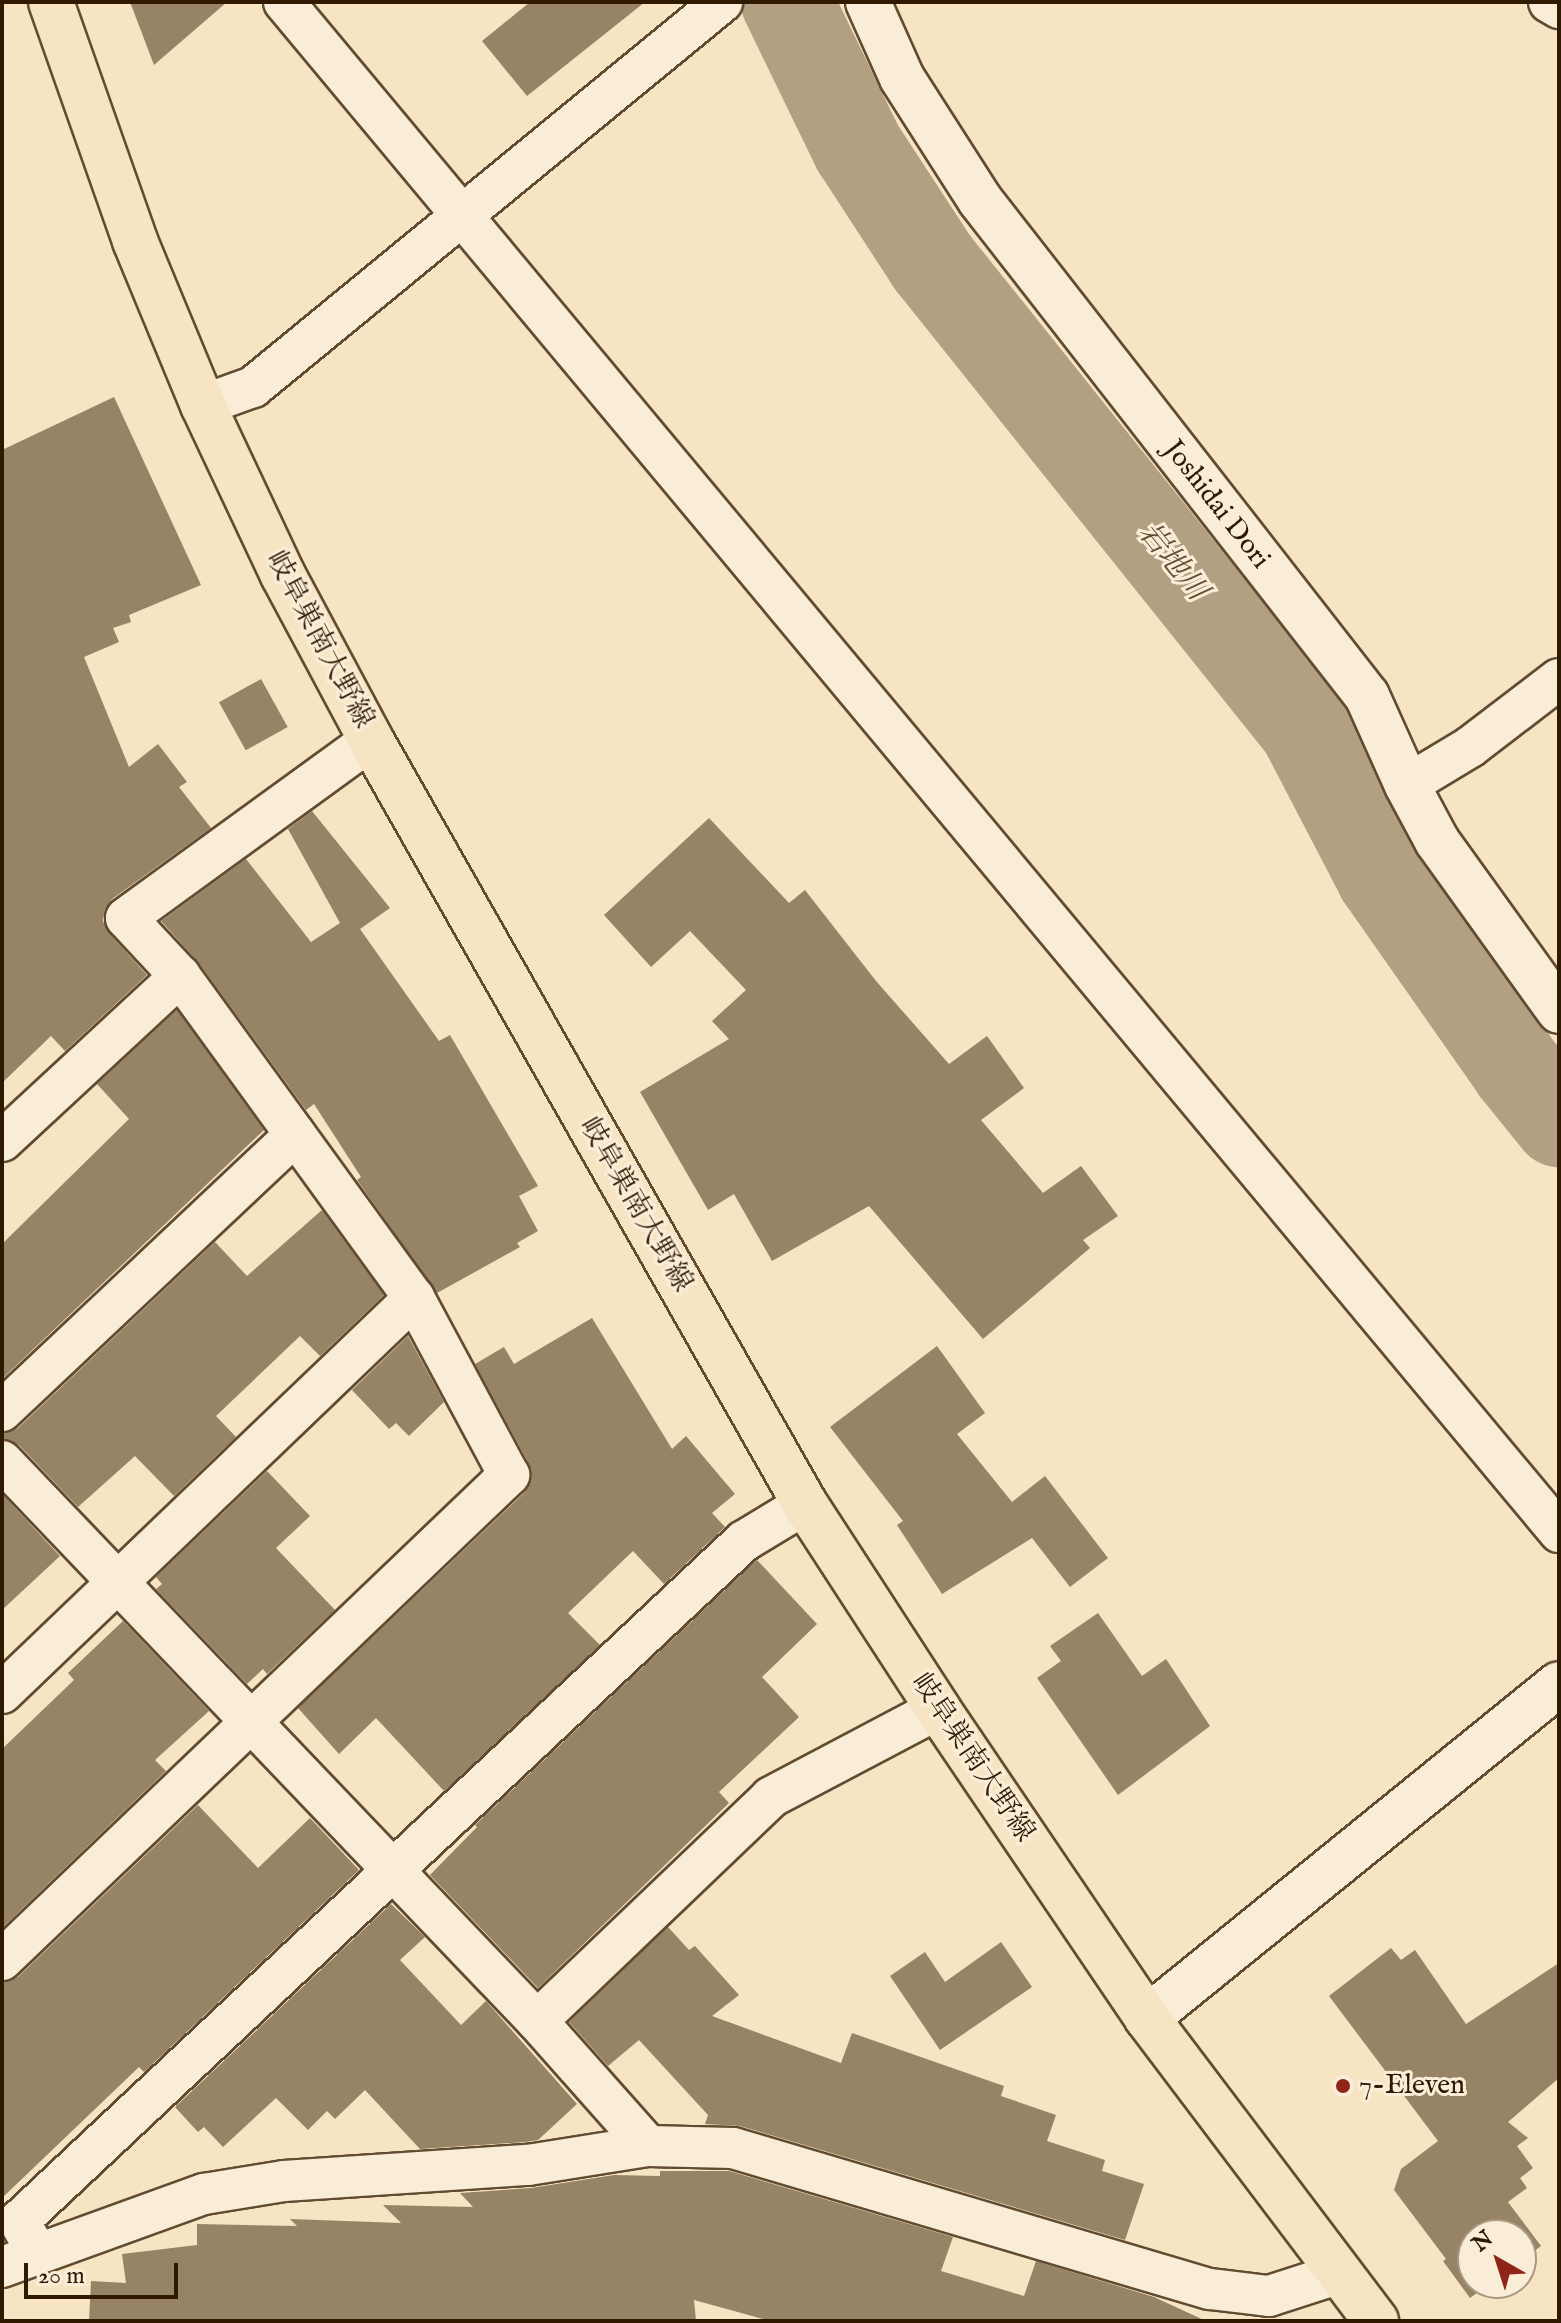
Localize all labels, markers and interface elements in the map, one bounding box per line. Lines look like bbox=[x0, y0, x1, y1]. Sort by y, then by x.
street label: Joshidai Dori bbox=[1155, 434, 1277, 576]
water label: 岩地川 bbox=[1130, 516, 1214, 608]
street label: 岐阜巣南大野線 bbox=[258, 546, 380, 734]
street label: 岐阜巣南大野線 bbox=[571, 1112, 699, 1298]
street label: 岐阜巣南大野線 bbox=[903, 1667, 1041, 1849]
place label: 7-Eleven bbox=[1359, 2069, 1465, 2103]
marker: 7-Eleven bbox=[1334, 2077, 1352, 2095]
north arrow bbox=[1457, 2219, 1537, 2299]
text: N bbox=[1467, 2225, 1499, 2259]
scale bar bbox=[28, 2247, 182, 2297]
text: 20 m bbox=[38, 2261, 85, 2292]

